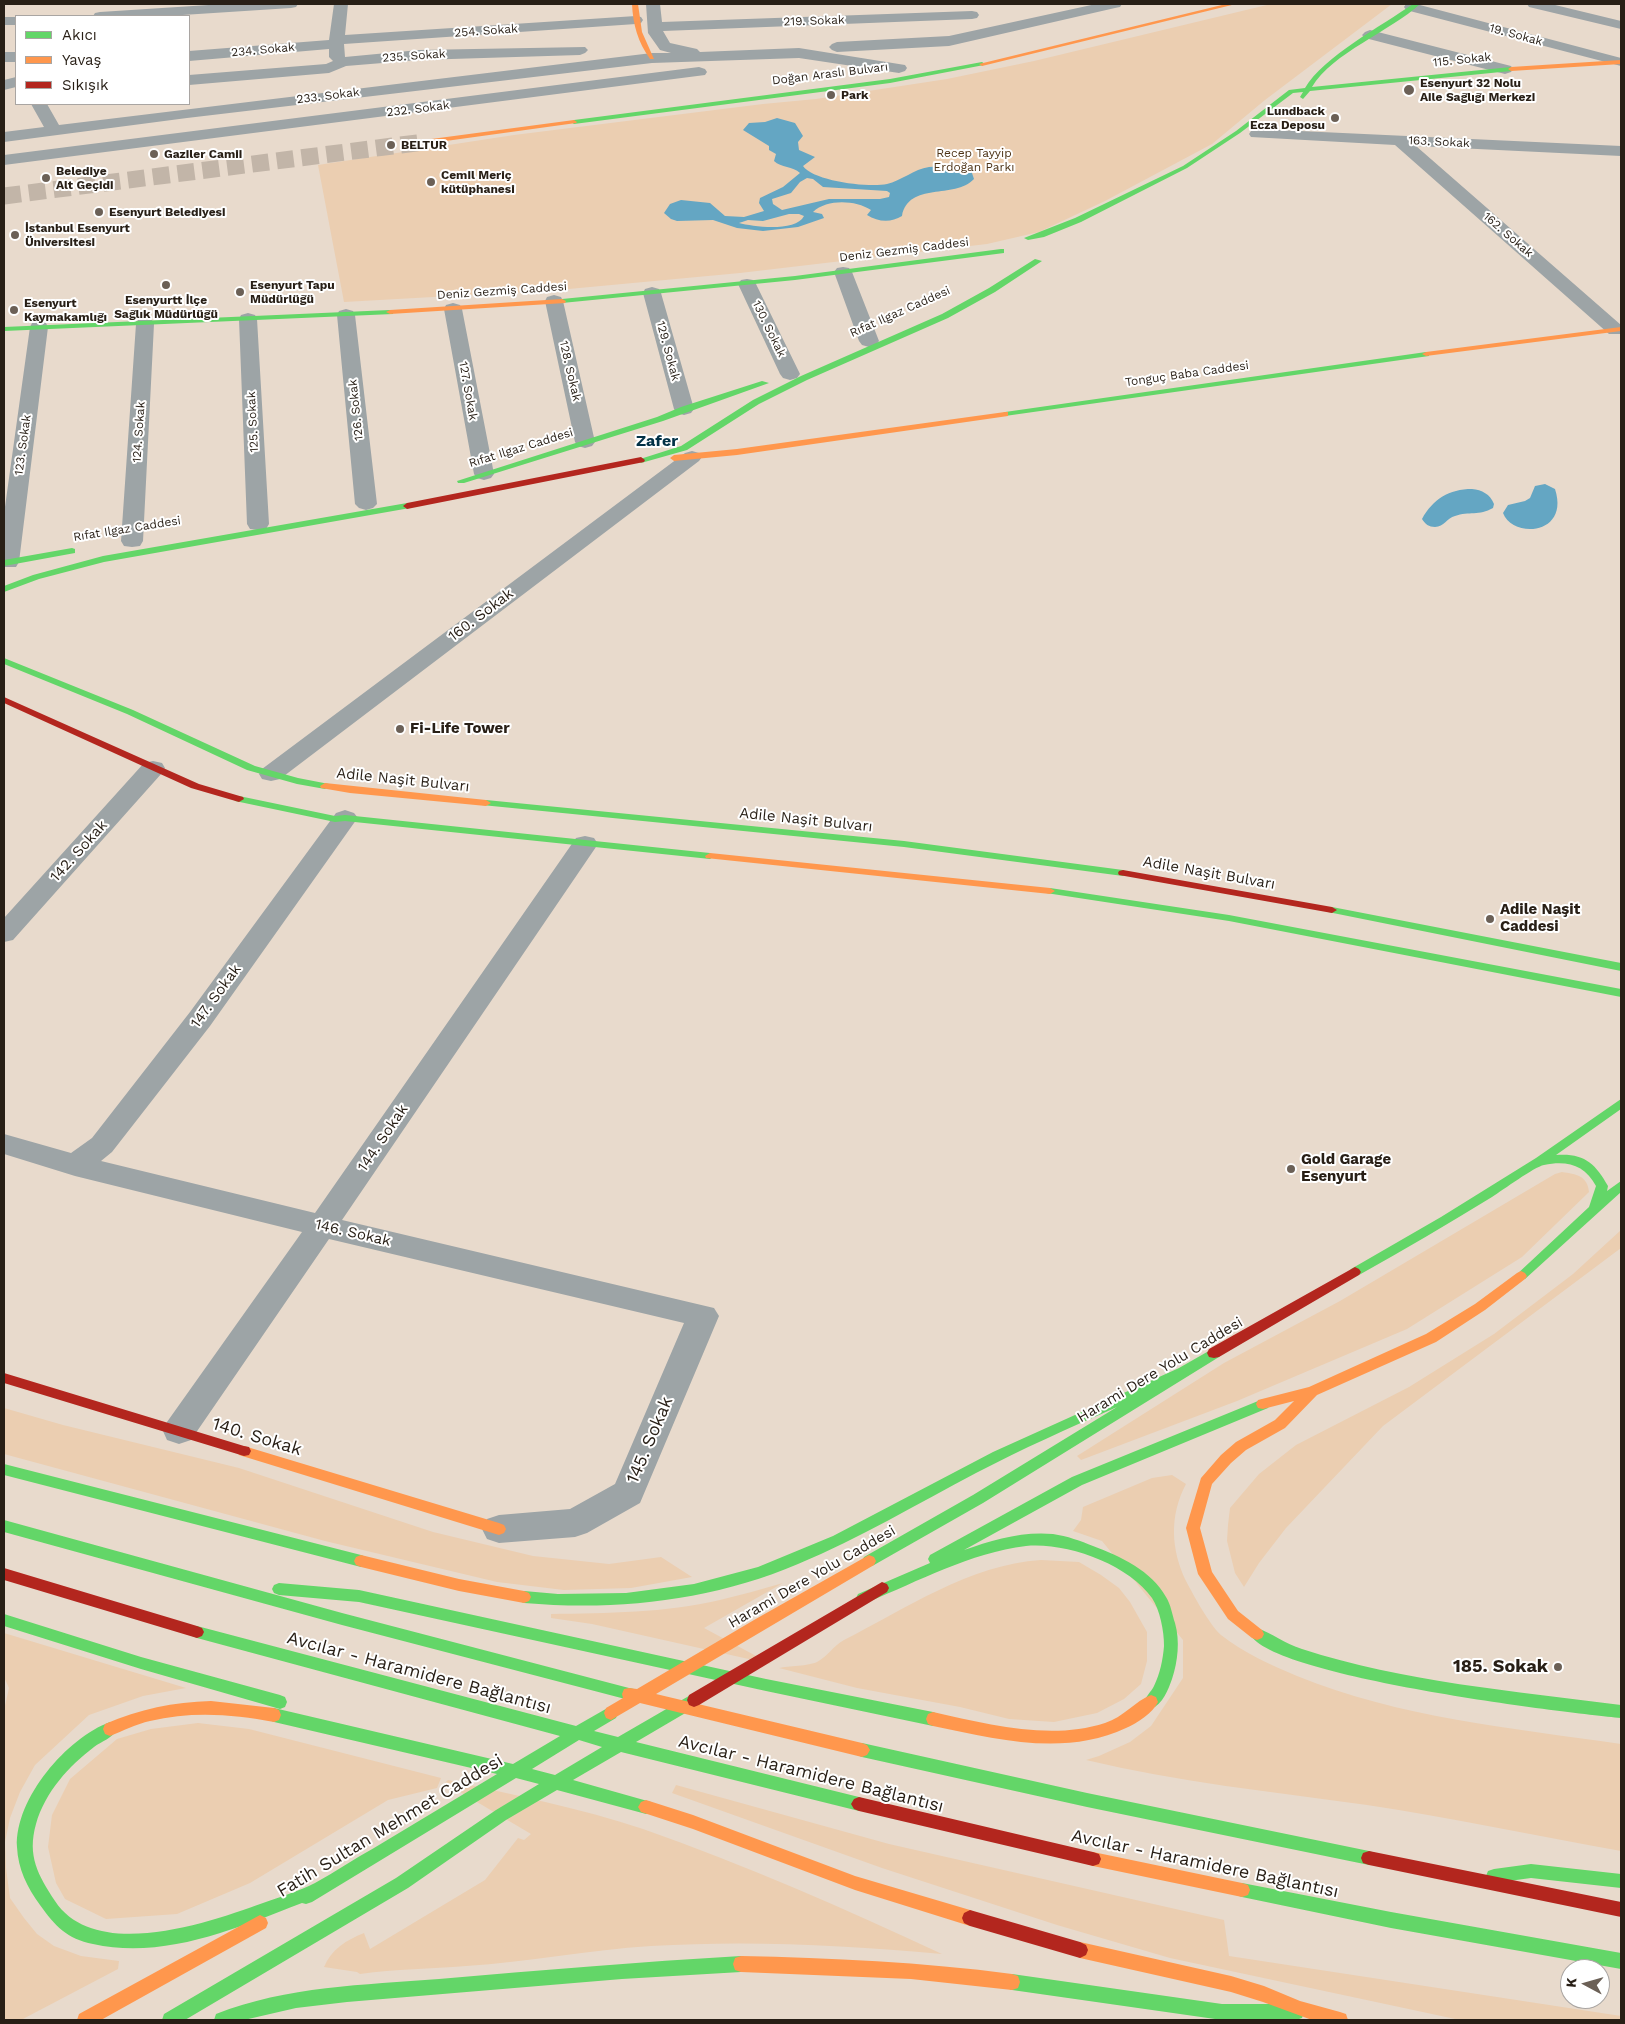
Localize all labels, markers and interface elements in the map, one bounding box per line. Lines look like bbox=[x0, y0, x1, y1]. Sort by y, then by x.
street label: 219. Sokak bbox=[783, 13, 845, 29]
legend bbox=[15, 15, 190, 105]
street label: 19. Sokak bbox=[1488, 21, 1544, 49]
street label: 254. Sokak bbox=[454, 22, 518, 40]
text: Akıcı bbox=[62, 26, 97, 44]
street label: 234. Sokak bbox=[231, 40, 295, 60]
street label: 235. Sokak bbox=[382, 47, 446, 65]
street label: 115. Sokak bbox=[1432, 50, 1492, 70]
text: Yavaş bbox=[62, 51, 102, 69]
street label: Doğan Araslı Bulvarı bbox=[771, 60, 889, 88]
text: Sıkışık bbox=[62, 76, 108, 94]
place label: Esenyurt 32 Nolu Aile Sağlığı Merkezi bbox=[1420, 76, 1535, 104]
marker: Esenyurt 32 Nolu Aile Sağlığı Merkezi bbox=[1402, 83, 1416, 97]
street label: 233. Sokak bbox=[296, 85, 360, 107]
place label: Park bbox=[841, 88, 869, 102]
marker: Park bbox=[825, 89, 837, 101]
street label: 232. Sokak bbox=[386, 98, 450, 120]
place label: Lundback Ecza Deposu bbox=[1250, 104, 1325, 132]
marker: Lundback Ecza Deposu bbox=[1329, 112, 1341, 124]
street label: 163. Sokak bbox=[1408, 133, 1470, 151]
place label: BELTUR bbox=[401, 138, 447, 152]
marker: BELTUR bbox=[385, 139, 397, 151]
park label: Recep Tayyip Erdoğan Parkı bbox=[934, 146, 1014, 174]
place label: Gaziler Camii bbox=[164, 147, 242, 161]
marker: Gaziler Camii bbox=[148, 148, 160, 160]
place label: Belediye Alt Geçidi bbox=[56, 164, 113, 192]
place label: Cemil Meriç kütüphanesi bbox=[441, 168, 515, 196]
marker: Belediye Alt Geçidi bbox=[40, 172, 52, 184]
marker: Cemil Meriç kütüphanesi bbox=[425, 176, 437, 188]
place label: Esenyurt Belediyesi bbox=[109, 205, 225, 219]
marker: Esenyurt Belediyesi bbox=[93, 206, 105, 218]
street label: 162. Sokak bbox=[1480, 209, 1536, 261]
place label: İstanbul Esenyurt Üniversitesi bbox=[25, 221, 130, 249]
marker: İstanbul Esenyurt Üniversitesi bbox=[9, 229, 21, 241]
street label: Deniz Gezmiş Caddesi bbox=[838, 235, 970, 265]
place label: Esenyurt Tapu Müdürlüğü bbox=[250, 278, 335, 306]
marker: Esenyurtt İlçe Sağlık Müdürlüğü bbox=[160, 279, 172, 291]
street label: Deniz Gezmiş Caddesi bbox=[437, 279, 567, 303]
street label: Rıfat Ilgaz Caddesi bbox=[848, 283, 952, 341]
marker: Esenyurt Tapu Müdürlüğü bbox=[234, 286, 246, 298]
place label: Esenyurtt İlçe Sağlık Müdürlüğü bbox=[114, 293, 218, 321]
place label: Esenyurt Kaymakamlığı bbox=[24, 296, 107, 324]
street label: 130. Sokak bbox=[749, 298, 789, 360]
marker: Esenyurt Kaymakamlığı bbox=[8, 304, 20, 316]
street label: 129. Sokak bbox=[653, 319, 683, 383]
street label: 128. Sokak bbox=[556, 339, 584, 403]
street label: Tonguç Baba Caddesi bbox=[1124, 358, 1250, 390]
street label: 127. Sokak bbox=[456, 360, 480, 422]
street label: 126. Sokak bbox=[346, 379, 366, 441]
street label: 125. Sokak bbox=[244, 391, 262, 453]
street label: 124. Sokak bbox=[130, 401, 148, 463]
street label: 123. Sokak bbox=[12, 414, 34, 476]
street label: Rıfat Ilgaz Caddesi bbox=[467, 425, 575, 471]
district label: Zafer bbox=[636, 431, 678, 451]
street label: Rıfat Ilgaz Caddesi bbox=[72, 513, 182, 545]
street label: 160. Sokak bbox=[445, 585, 517, 645]
place label: Fi-Life Tower bbox=[410, 720, 510, 738]
marker: Fi-Life Tower bbox=[394, 723, 406, 735]
street label: Adile Naşit Bulvarı bbox=[336, 764, 470, 796]
street label: Adile Naşit Bulvarı bbox=[739, 804, 873, 836]
street label: 142. Sokak bbox=[47, 816, 111, 886]
street label: Adile Naşit Bulvarı bbox=[1142, 853, 1276, 893]
place label: Adile Naşit Caddesi bbox=[1500, 901, 1580, 936]
marker: Adile Naşit Caddesi bbox=[1484, 913, 1496, 925]
street label: 147. Sokak bbox=[187, 961, 245, 1031]
street label: 144. Sokak bbox=[354, 1101, 412, 1175]
place label: Gold Garage Esenyurt bbox=[1301, 1151, 1391, 1186]
marker: Gold Garage Esenyurt bbox=[1285, 1163, 1297, 1175]
street label: 146. Sokak bbox=[313, 1216, 393, 1250]
street label: Harami Dere Yolu Caddesi bbox=[1074, 1313, 1246, 1427]
street label: 145. Sokak bbox=[622, 1393, 678, 1487]
street label: 140. Sokak bbox=[210, 1413, 304, 1461]
street label: Harami Dere Yolu Caddesi bbox=[725, 1522, 899, 1632]
street label: Avcılar - Haramidere Bağlantısı bbox=[285, 1627, 553, 1719]
place label: 185. Sokak bbox=[1453, 1656, 1548, 1678]
marker: 185. Sokak bbox=[1552, 1661, 1564, 1673]
street label: Avcılar - Haramidere Bağlantısı bbox=[676, 1731, 946, 1817]
street label: Fatih Sultan Mehmet Caddesi bbox=[273, 1750, 507, 1902]
street label: Avcılar - Haramidere Bağlantısı bbox=[1069, 1825, 1341, 1903]
north arrow bbox=[1560, 1959, 1610, 2009]
text: K bbox=[1563, 1977, 1580, 1988]

